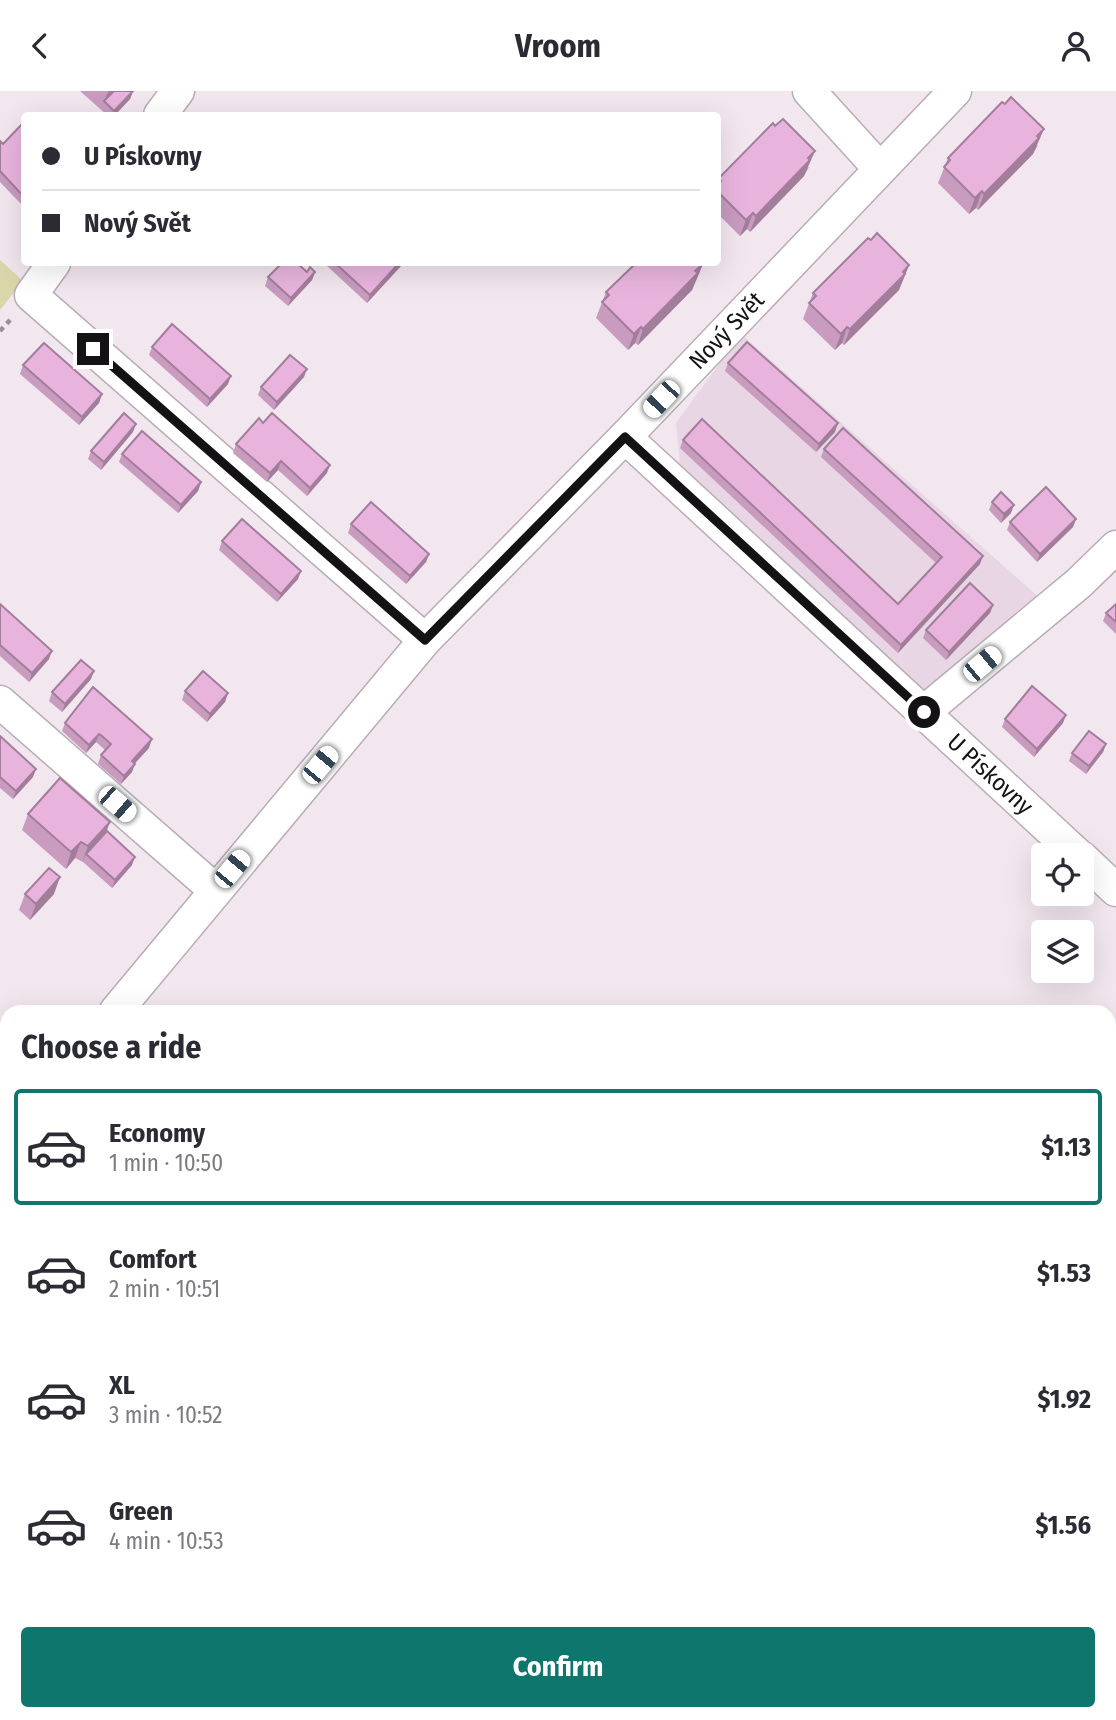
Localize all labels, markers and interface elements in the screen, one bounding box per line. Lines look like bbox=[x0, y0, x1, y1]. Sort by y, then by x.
icon: back bbox=[21, 27, 59, 65]
text: Vroom bbox=[515, 27, 601, 65]
icon: person bbox=[1057, 27, 1095, 65]
text: U Pískovny bbox=[84, 141, 202, 172]
text: Nový Svět bbox=[84, 208, 191, 239]
street label: Nový Svět bbox=[683, 286, 770, 375]
route end bbox=[77, 333, 109, 365]
car bbox=[639, 376, 684, 422]
car bbox=[960, 642, 1005, 686]
route start bbox=[908, 696, 940, 728]
street label: U Pískovny bbox=[942, 728, 1039, 821]
car bbox=[299, 742, 342, 788]
car bbox=[95, 782, 140, 826]
map controls bbox=[1031, 843, 1094, 983]
button: locate bbox=[1031, 843, 1094, 906]
car bbox=[211, 846, 254, 892]
button: layers bbox=[1031, 920, 1094, 983]
text: Choose a ride bbox=[21, 1028, 202, 1066]
icon: car bbox=[25, 1116, 88, 1179]
text: Economy bbox=[109, 1118, 205, 1149]
text: $1.13 bbox=[1041, 1132, 1091, 1163]
text: 1 min · 10:50 bbox=[109, 1149, 223, 1177]
icon: car bbox=[25, 1242, 88, 1305]
text: Comfort bbox=[109, 1244, 197, 1275]
text: $1.53 bbox=[1037, 1258, 1091, 1289]
text: 2 min · 10:51 bbox=[109, 1275, 220, 1303]
icon: car bbox=[25, 1368, 88, 1431]
text: XL bbox=[109, 1370, 135, 1401]
text: $1.92 bbox=[1037, 1384, 1091, 1415]
text: 3 min · 10:52 bbox=[109, 1401, 222, 1429]
icon: car bbox=[25, 1494, 88, 1557]
text: Green bbox=[109, 1496, 173, 1527]
text: $1.56 bbox=[1035, 1510, 1091, 1541]
text: 4 min · 10:53 bbox=[109, 1527, 224, 1555]
button: Confirm bbox=[21, 1627, 1095, 1707]

